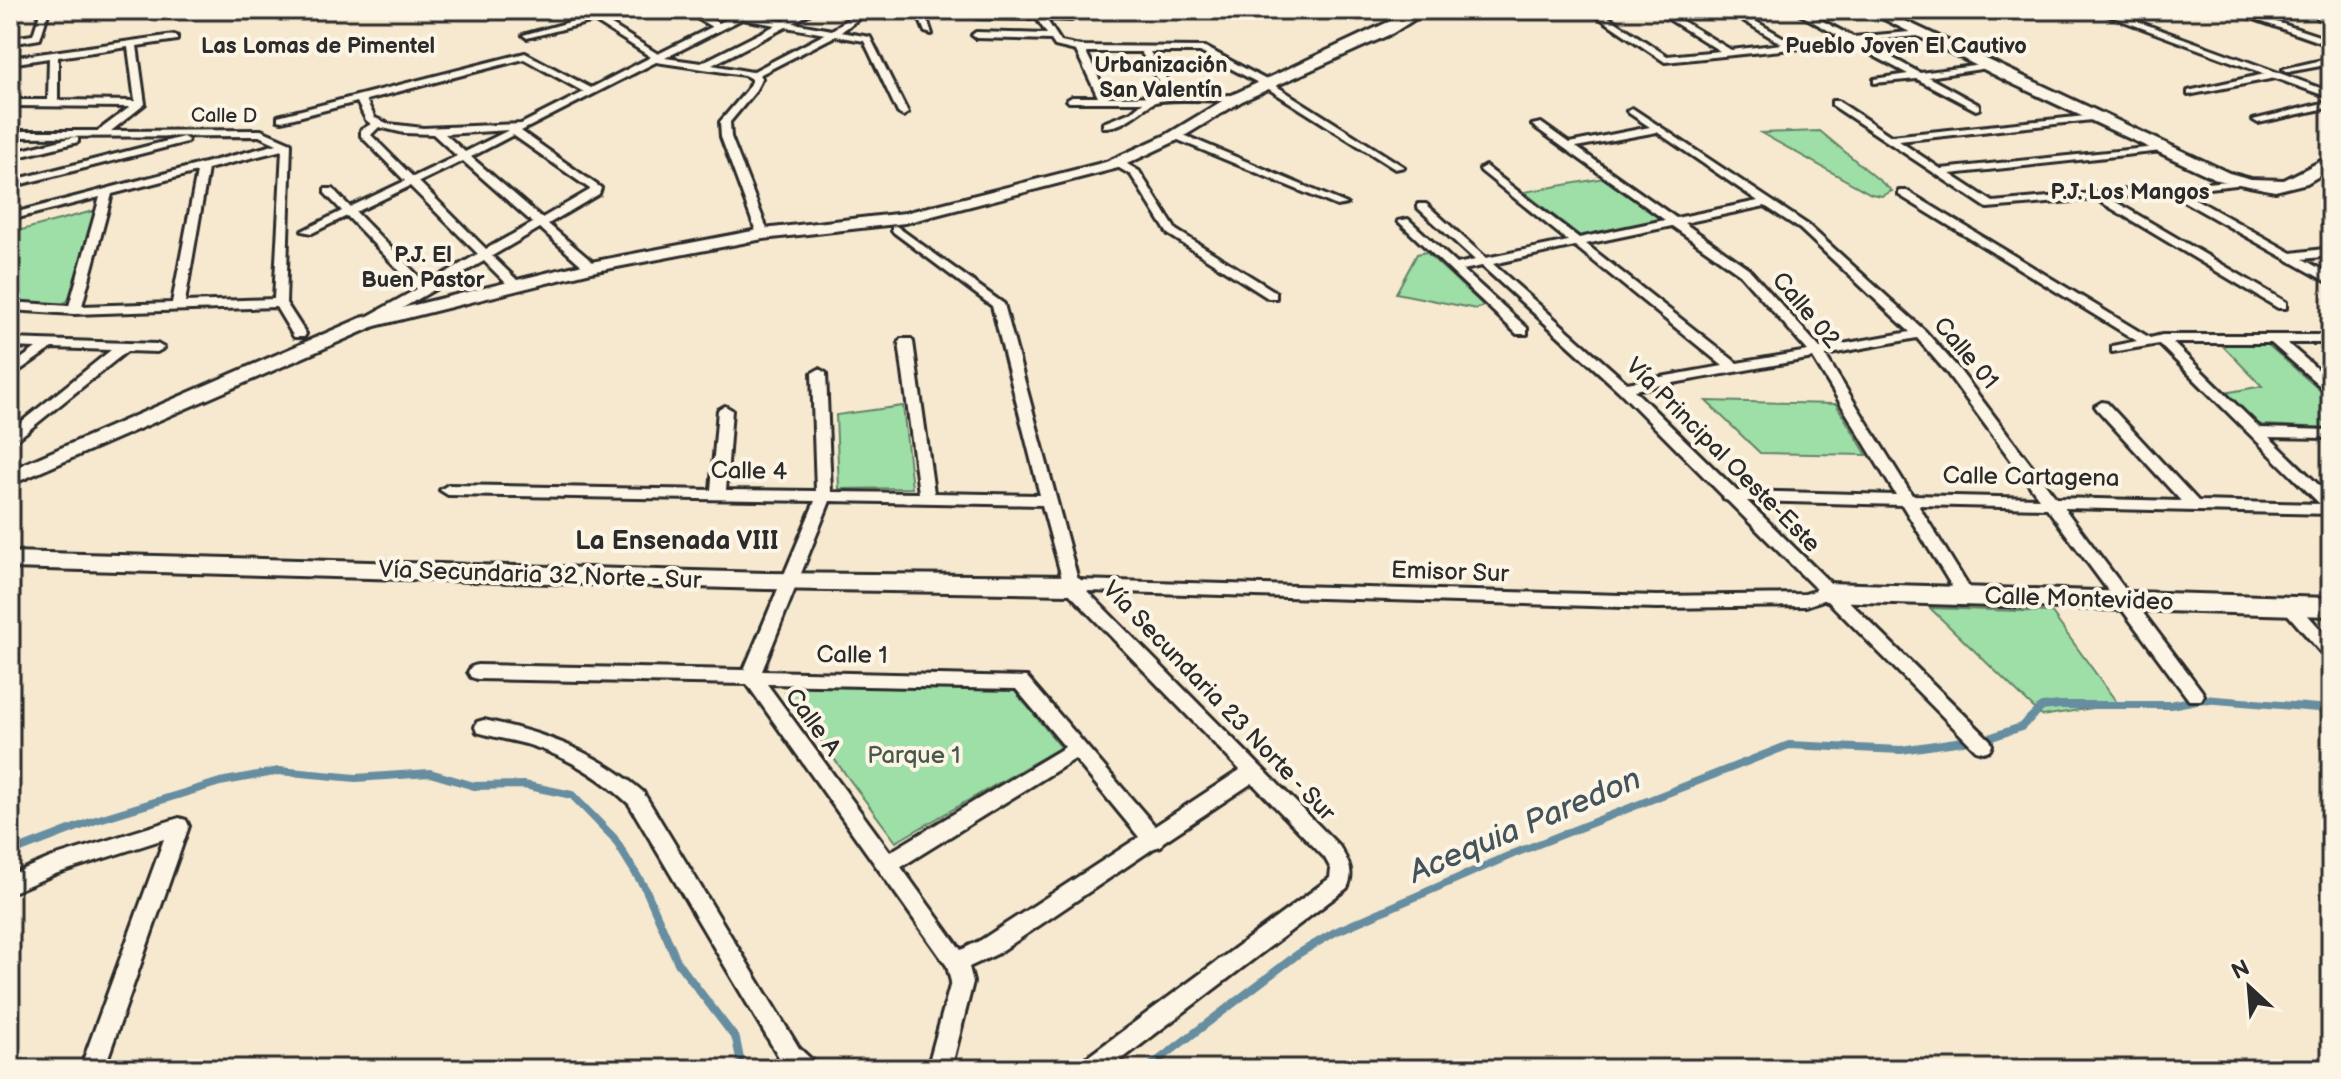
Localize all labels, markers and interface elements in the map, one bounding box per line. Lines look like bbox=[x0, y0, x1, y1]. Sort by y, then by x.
district label: Las Lomas de Pimentel bbox=[201, 33, 435, 60]
district label: Pueblo Joven El Cautivo bbox=[1785, 33, 2027, 60]
district label: Urbanización San Valentín bbox=[1095, 52, 1227, 104]
street label: Calle D bbox=[191, 103, 257, 129]
district label: P.J. Los Mangos bbox=[2050, 179, 2210, 206]
district label: P.J. El Buen Pastor bbox=[361, 242, 485, 294]
street label: Calle 02 bbox=[1766, 266, 1846, 354]
street label: Calle 01 bbox=[1927, 311, 2005, 395]
street label: Vía Principal Oeste-Este bbox=[1620, 352, 1826, 558]
street label: Calle 4 bbox=[710, 456, 788, 486]
street label: Calle Cartagena bbox=[1942, 461, 2120, 493]
district label: La Ensenada VIII bbox=[575, 526, 779, 557]
street label: Vía Secundaria 32 Norte - Sur bbox=[378, 555, 702, 595]
street label: Emisor Sur bbox=[1391, 555, 1510, 589]
street label: Vía Secundaria 23 Norte - Sur bbox=[1097, 575, 1342, 827]
street label: Calle Montevideo bbox=[1984, 581, 2174, 617]
street label: Calle 1 bbox=[816, 640, 888, 670]
street label: Calle A bbox=[779, 683, 847, 762]
park label: Parque 1 bbox=[867, 741, 961, 770]
water label: Acequia Paredon bbox=[1401, 760, 1647, 893]
north arrow bbox=[2209, 947, 2289, 1027]
text: N bbox=[2228, 955, 2254, 986]

